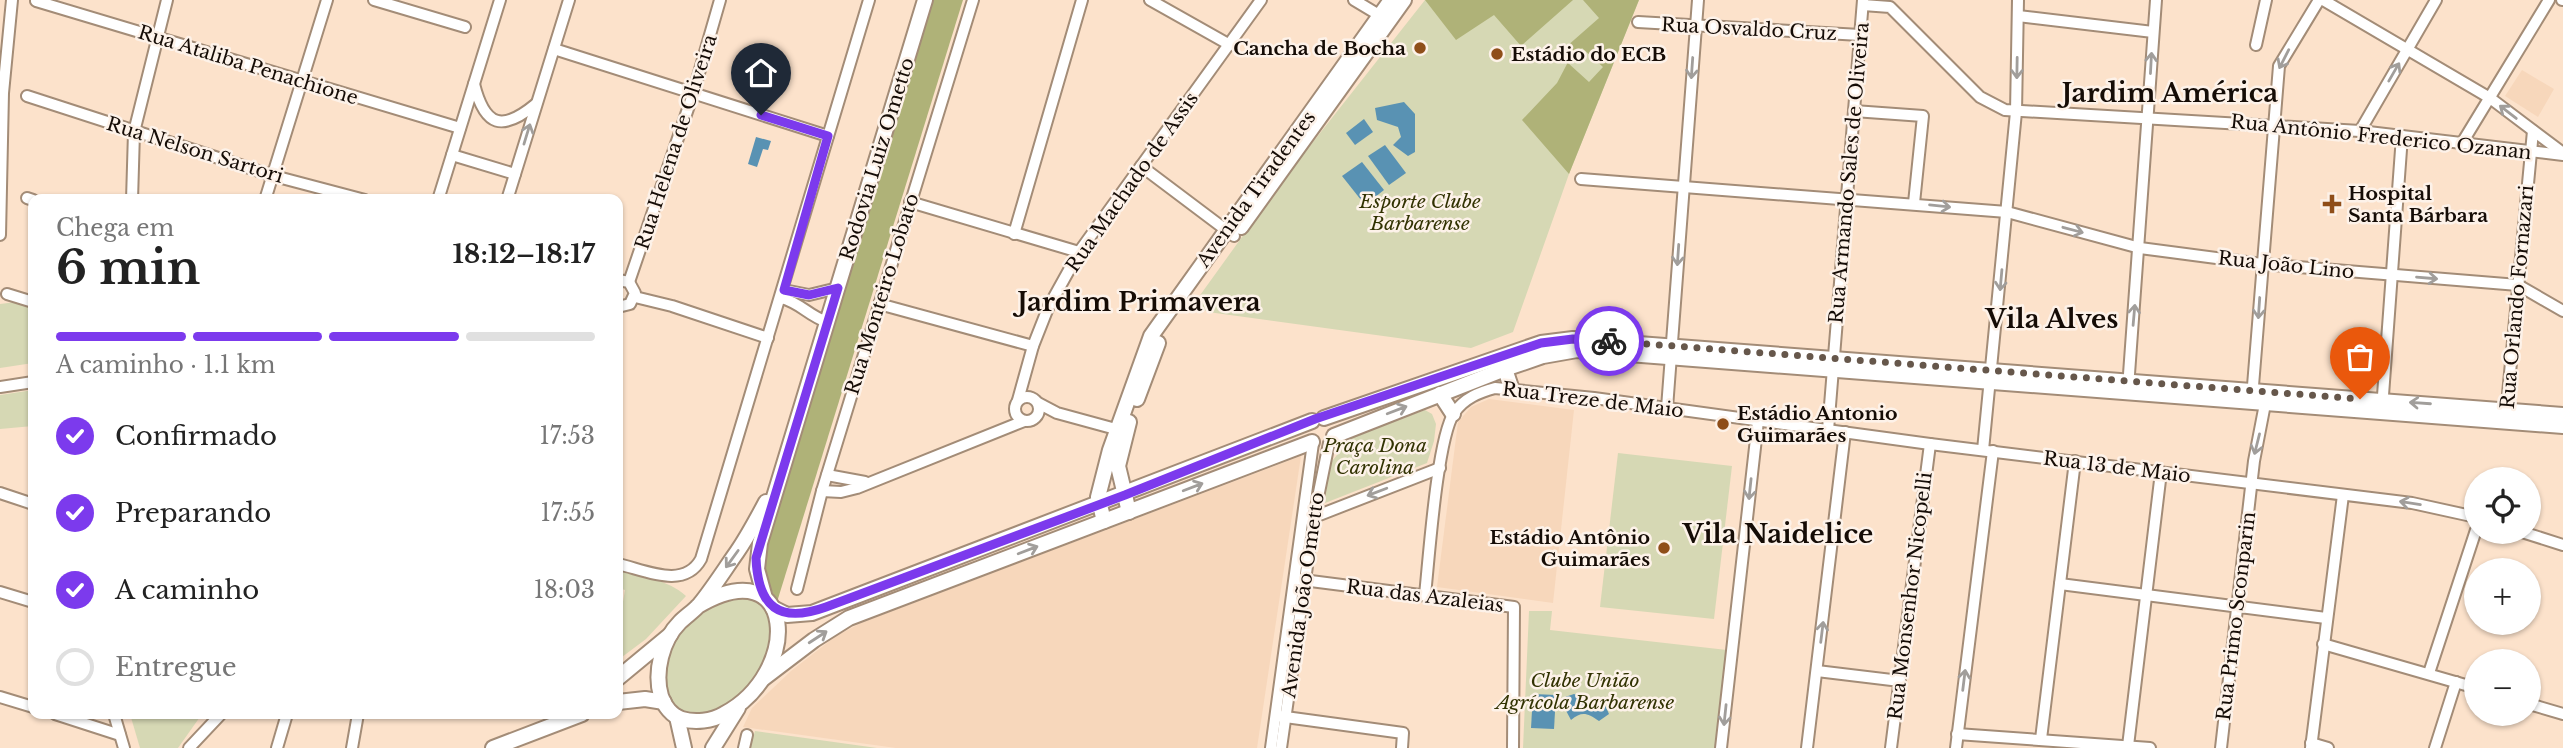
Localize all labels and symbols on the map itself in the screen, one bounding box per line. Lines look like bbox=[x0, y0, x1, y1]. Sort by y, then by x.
street label: Rua Osvaldo Cruz bbox=[1660, 13, 1838, 45]
street label: Rua Ataliba Penachione bbox=[135, 21, 361, 109]
street label: Rua Armando Sales de Oliveira bbox=[1824, 21, 1874, 325]
street label: Rua Helena de Oliveira bbox=[630, 31, 722, 253]
place label: Cancha de Bocha bbox=[1233, 37, 1406, 60]
marker: Cancha de Bocha bbox=[1412, 40, 1428, 56]
pin bbox=[731, 43, 791, 115]
place label: Estádio do ECB bbox=[1511, 43, 1666, 66]
marker: Estádio do ECB bbox=[1489, 46, 1505, 62]
one-way arrow bbox=[2277, 48, 2291, 68]
one-way arrow bbox=[2145, 52, 2158, 75]
street label: Rodovia Luiz Ometto bbox=[835, 55, 919, 263]
one-way arrow bbox=[1686, 56, 1699, 79]
one-way arrow bbox=[2010, 56, 2023, 79]
one-way arrow bbox=[2387, 63, 2401, 83]
district label: Jardim América bbox=[2057, 77, 2278, 109]
street label: Rua Machado de Assis bbox=[1061, 87, 1203, 277]
one-way arrow bbox=[2500, 105, 2518, 120]
street label: Avenida Tiradentes bbox=[1191, 106, 1320, 272]
street label: Rua Antônio Frederico Ozanan bbox=[2229, 110, 2533, 164]
street label: Rua Nelson Sartori bbox=[104, 112, 287, 188]
one-way arrow bbox=[522, 124, 535, 146]
place label: Hospital Santa Bárbara bbox=[2348, 182, 2488, 227]
street label: Rua Orlando Fornazari bbox=[2496, 184, 2538, 410]
park label: Esporte Clube Barbarense bbox=[1358, 190, 1481, 235]
street label: Rua Monteiro Lobato bbox=[840, 191, 924, 397]
marker: Hospital Santa Bárbara bbox=[2322, 194, 2342, 214]
one-way arrow bbox=[1928, 200, 1951, 213]
one-way arrow bbox=[2061, 224, 2084, 237]
one-way arrow bbox=[1671, 243, 1684, 265]
street label: Rua João Lino bbox=[2217, 246, 2355, 284]
one-way arrow bbox=[1994, 269, 2007, 291]
one-way arrow bbox=[2415, 272, 2437, 285]
district label: Jardim Primavera bbox=[1012, 286, 1261, 318]
one-way arrow bbox=[2252, 296, 2265, 319]
district label: Vila Alves bbox=[1985, 303, 2118, 335]
one-way arrow bbox=[2128, 304, 2141, 327]
courier bbox=[1574, 306, 1644, 376]
pin bbox=[2330, 327, 2390, 399]
street label: Rua Treze de Maio bbox=[1501, 377, 1685, 423]
one-way arrow bbox=[2409, 396, 2432, 409]
place label: Estádio Antonio Guimarães bbox=[1737, 402, 1898, 447]
one-way arrow bbox=[1385, 403, 1407, 415]
marker: Estádio Antonio Guimarães bbox=[1715, 416, 1731, 432]
one-way arrow bbox=[2250, 432, 2263, 455]
park label: Praça Dona Carolina bbox=[1322, 434, 1427, 479]
street label: Rua 13 de Maio bbox=[2042, 447, 2192, 487]
street label: Rua Monsenhor Nicopelli bbox=[1883, 470, 1937, 721]
one-way arrow bbox=[1743, 477, 1756, 499]
one-way arrow bbox=[1182, 480, 1204, 493]
one-way arrow bbox=[1367, 487, 1388, 500]
street label: Avenida João Ometto bbox=[1277, 491, 1329, 700]
one-way arrow bbox=[2399, 496, 2421, 509]
street label: Rua Primo Sconparin bbox=[2212, 510, 2260, 722]
district label: Vila Naidelice bbox=[1682, 518, 1873, 550]
place label: Estádio Antônio Guimarães bbox=[1489, 526, 1650, 571]
marker: Estádio Antônio Guimarães bbox=[1656, 540, 1672, 556]
one-way arrow bbox=[1016, 542, 1038, 555]
one-way arrow bbox=[725, 549, 739, 568]
street label: Rua das Azaleias bbox=[1345, 575, 1505, 617]
one-way arrow bbox=[1815, 621, 1828, 644]
one-way arrow bbox=[808, 630, 827, 645]
park label: Clube União Agrícola Barbarense bbox=[1493, 669, 1674, 714]
one-way arrow bbox=[1958, 669, 1971, 692]
one-way arrow bbox=[1718, 703, 1731, 726]

